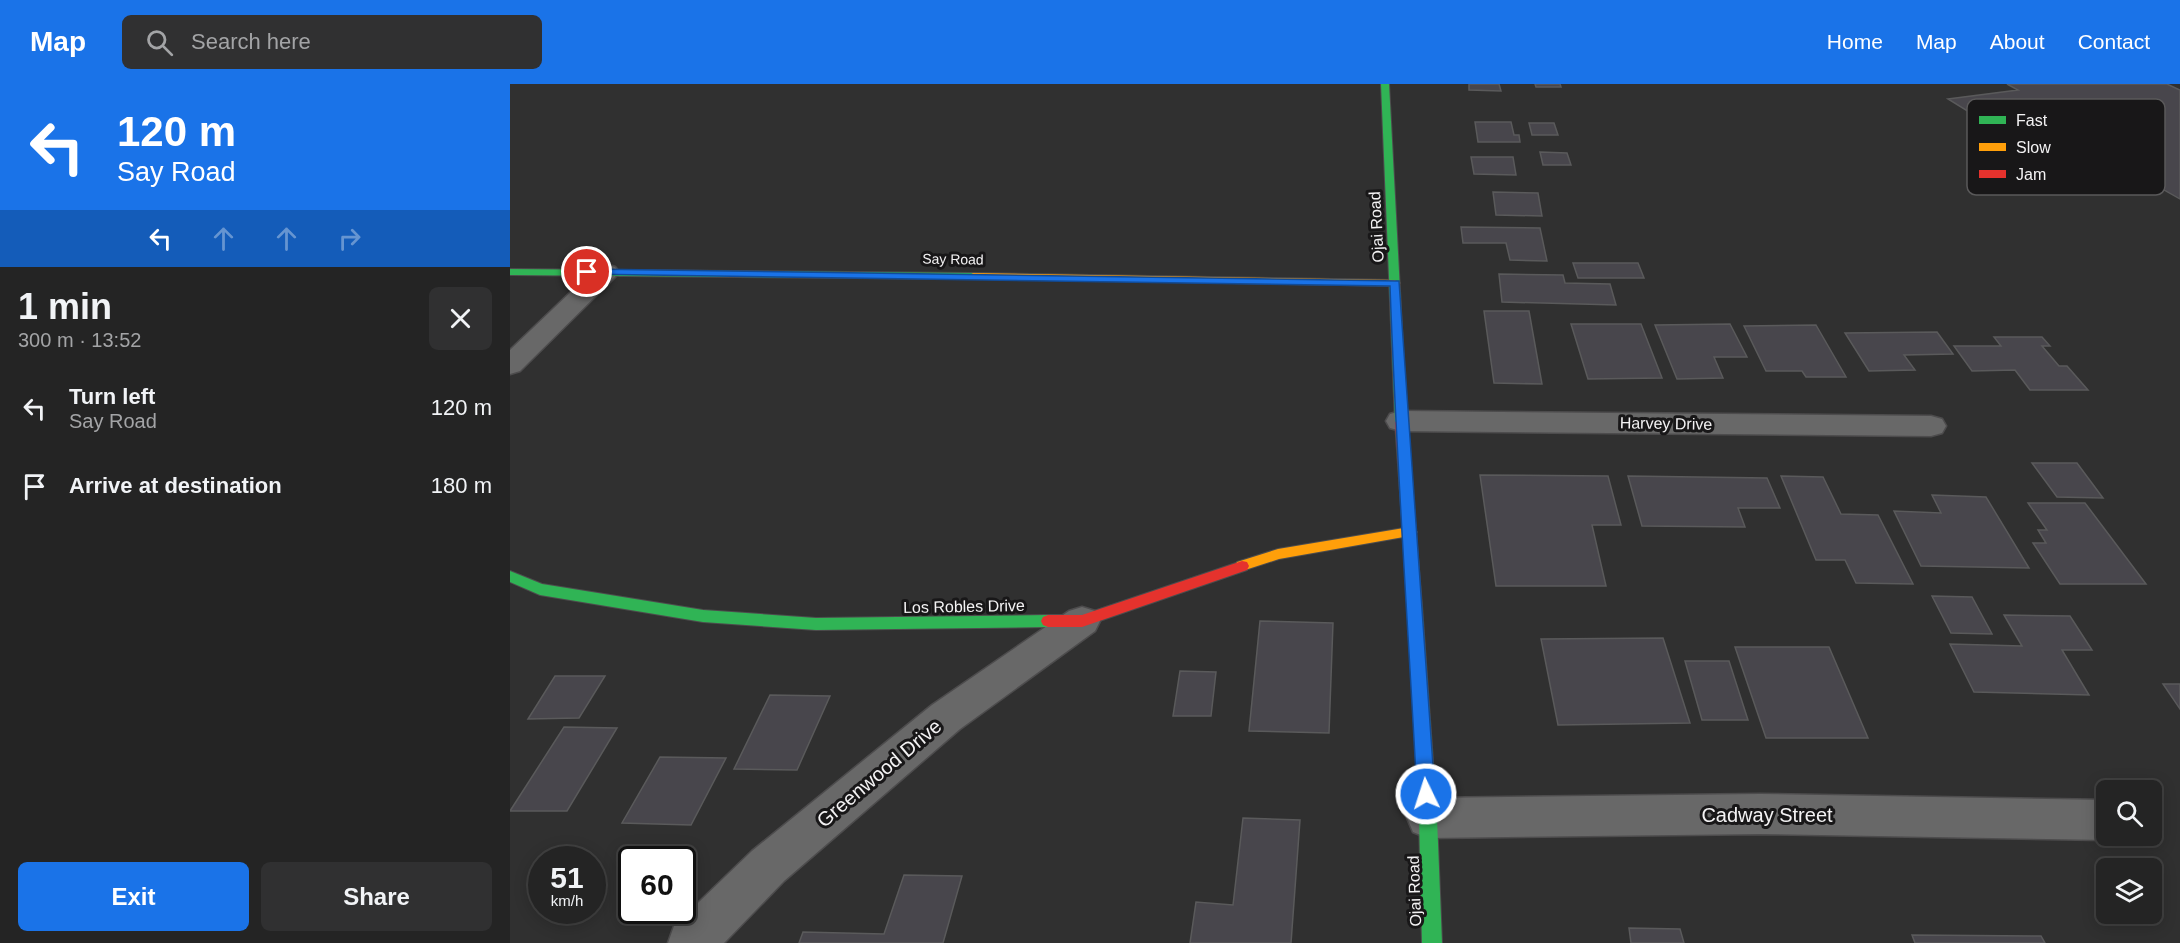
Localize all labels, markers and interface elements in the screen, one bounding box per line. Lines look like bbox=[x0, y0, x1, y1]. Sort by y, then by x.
search box bbox=[122, 15, 542, 69]
text: Map bbox=[30, 26, 86, 57]
icon: search bbox=[143, 26, 176, 59]
text: Search here bbox=[191, 29, 311, 54]
text: Home bbox=[1827, 30, 1883, 53]
text: Map bbox=[1916, 30, 1957, 53]
text: About bbox=[1990, 30, 2045, 53]
text: Contact bbox=[2078, 30, 2150, 53]
legend bbox=[1967, 99, 2165, 195]
icon: left bbox=[18, 108, 96, 186]
text: 120 m bbox=[117, 108, 236, 155]
text: Fast bbox=[2016, 112, 2048, 129]
text: Slow bbox=[2016, 139, 2051, 156]
text: Say Road bbox=[117, 157, 236, 187]
text: Jam bbox=[2016, 166, 2046, 183]
street label: Ojai Road bbox=[1366, 191, 1387, 263]
icon: left bbox=[144, 222, 177, 255]
icon: ahead bbox=[207, 222, 240, 255]
icon: ahead bbox=[270, 222, 303, 255]
icon: right bbox=[333, 222, 366, 255]
pin bbox=[561, 246, 612, 297]
street label: Say Road bbox=[922, 250, 984, 268]
icon: arrive bbox=[570, 255, 603, 288]
text: 1 min bbox=[18, 286, 112, 327]
button: close bbox=[429, 287, 492, 350]
text: 300 m · 13:52 bbox=[18, 329, 141, 351]
text: Turn left bbox=[69, 384, 155, 409]
icon: left bbox=[18, 392, 51, 425]
text: 120 m bbox=[431, 395, 492, 420]
text: Say Road bbox=[69, 410, 157, 432]
street label: Harvey Drive bbox=[1620, 414, 1712, 433]
icon: arrive bbox=[18, 470, 51, 503]
text: Arrive at destination bbox=[69, 473, 282, 498]
text: 180 m bbox=[431, 473, 492, 498]
street label: Los Robles Drive bbox=[903, 597, 1025, 616]
street label: Greenwood Drive bbox=[812, 715, 946, 831]
position arrow bbox=[1394, 762, 1458, 826]
map controls bbox=[2096, 780, 2162, 924]
button: search bbox=[2096, 780, 2162, 846]
street label: Cadway Street bbox=[1701, 804, 1833, 826]
speed limit sign: 60 bbox=[618, 846, 696, 924]
street label: Ojai Road bbox=[1405, 855, 1424, 927]
button: layers bbox=[2096, 858, 2162, 924]
text: 51 bbox=[550, 861, 584, 894]
button: Exit bbox=[18, 862, 249, 931]
button: Share bbox=[261, 862, 492, 931]
text: km/h bbox=[551, 892, 583, 909]

